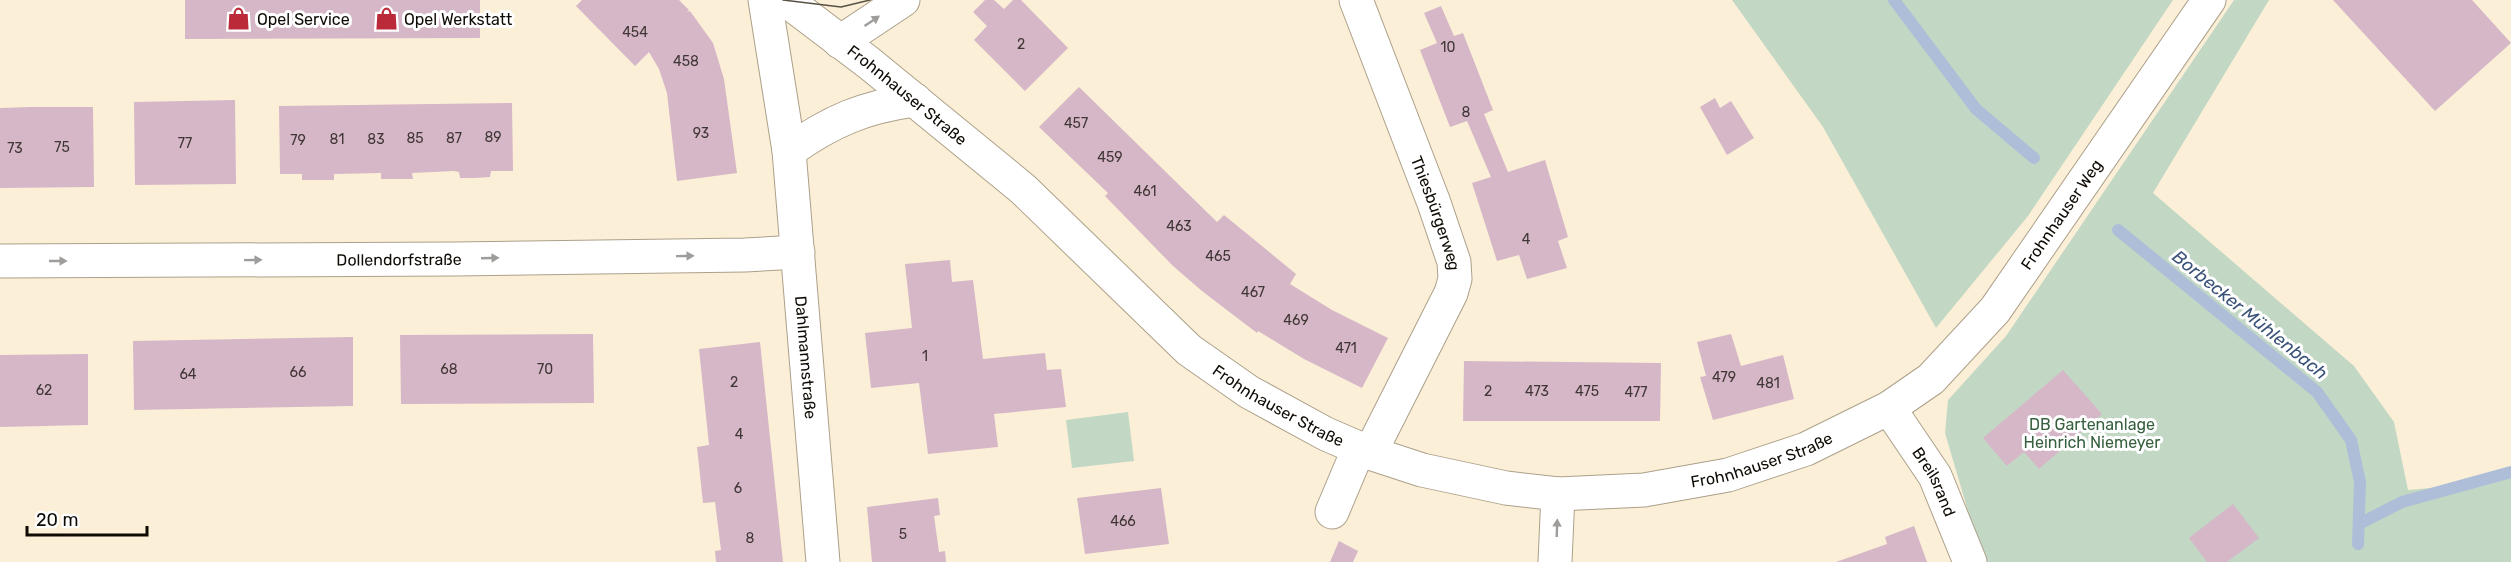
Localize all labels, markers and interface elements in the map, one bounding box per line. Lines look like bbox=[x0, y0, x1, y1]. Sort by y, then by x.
shop icon: Opel Service bbox=[226, 6, 252, 32]
shop icon: Opel Werkstatt bbox=[373, 6, 399, 32]
place label: Opel Service bbox=[257, 10, 350, 29]
place label: Opel Werkstatt bbox=[404, 10, 512, 29]
one-way arrow bbox=[863, 16, 880, 27]
house number: 454 bbox=[622, 24, 648, 41]
house number: 2 bbox=[1017, 36, 1025, 53]
house number: 10 bbox=[1441, 39, 1456, 56]
street label: Frohnhauser Straße bbox=[844, 41, 971, 149]
house number: 458 bbox=[673, 53, 699, 70]
house number: 8 bbox=[1462, 104, 1471, 121]
house number: 457 bbox=[1064, 115, 1088, 132]
house number: 93 bbox=[693, 125, 709, 142]
house number: 89 bbox=[484, 129, 502, 146]
house number: 85 bbox=[406, 130, 424, 147]
house number: 87 bbox=[446, 130, 462, 147]
house number: 81 bbox=[330, 131, 344, 148]
house number: 83 bbox=[367, 131, 385, 148]
house number: 79 bbox=[290, 132, 306, 149]
house number: 77 bbox=[178, 135, 192, 152]
house number: 75 bbox=[54, 139, 70, 156]
house number: 73 bbox=[7, 140, 23, 157]
house number: 459 bbox=[1097, 149, 1123, 166]
street label: Thiesbürgerweg bbox=[1407, 153, 1464, 271]
street label: Frohnhauser Weg bbox=[2017, 156, 2106, 273]
house number: 461 bbox=[1134, 183, 1156, 200]
house number: 463 bbox=[1166, 218, 1192, 235]
house number: 4 bbox=[1522, 231, 1531, 248]
water label: Borbecker Mühlenbach bbox=[2168, 246, 2332, 384]
house number: 465 bbox=[1205, 248, 1231, 265]
street label: Dollendorfstraße bbox=[336, 249, 462, 269]
one-way arrow bbox=[676, 251, 695, 260]
one-way arrow bbox=[481, 253, 500, 263]
one-way arrow bbox=[244, 255, 263, 265]
one-way arrow bbox=[49, 256, 68, 266]
house number: 467 bbox=[1241, 284, 1265, 301]
street label: Dahlmannstraße bbox=[792, 295, 821, 420]
house number: 469 bbox=[1283, 312, 1309, 329]
house number: 471 bbox=[1335, 340, 1357, 357]
house number: 1 bbox=[922, 348, 928, 365]
street label: Frohnhauser Straße bbox=[1209, 360, 1347, 450]
house number: 68 bbox=[440, 361, 458, 378]
house number: 70 bbox=[537, 361, 553, 378]
house number: 66 bbox=[290, 364, 306, 381]
house number: 64 bbox=[179, 366, 197, 383]
house number: 479 bbox=[1712, 369, 1736, 386]
house number: 2 bbox=[730, 374, 738, 391]
house number: 481 bbox=[1756, 375, 1780, 392]
house number: 62 bbox=[36, 382, 52, 399]
house number: 2 bbox=[1484, 383, 1492, 400]
house number: 473 bbox=[1525, 383, 1549, 400]
house number: 475 bbox=[1575, 383, 1599, 400]
house number: 477 bbox=[1625, 384, 1647, 401]
park label: DB Gartenanlage Heinrich Niemeyer bbox=[2024, 415, 2160, 452]
house number: 4 bbox=[735, 426, 744, 443]
street label: Frohnhauser Straße bbox=[1689, 428, 1835, 491]
street label: Breilsrand bbox=[1909, 443, 1960, 519]
house number: 6 bbox=[734, 480, 742, 497]
scale bar bbox=[27, 499, 147, 537]
text: 20 m bbox=[36, 509, 78, 531]
house number: 466 bbox=[1110, 513, 1136, 530]
one-way arrow bbox=[1552, 518, 1561, 537]
house number: 5 bbox=[899, 526, 907, 543]
house number: 8 bbox=[746, 530, 755, 547]

